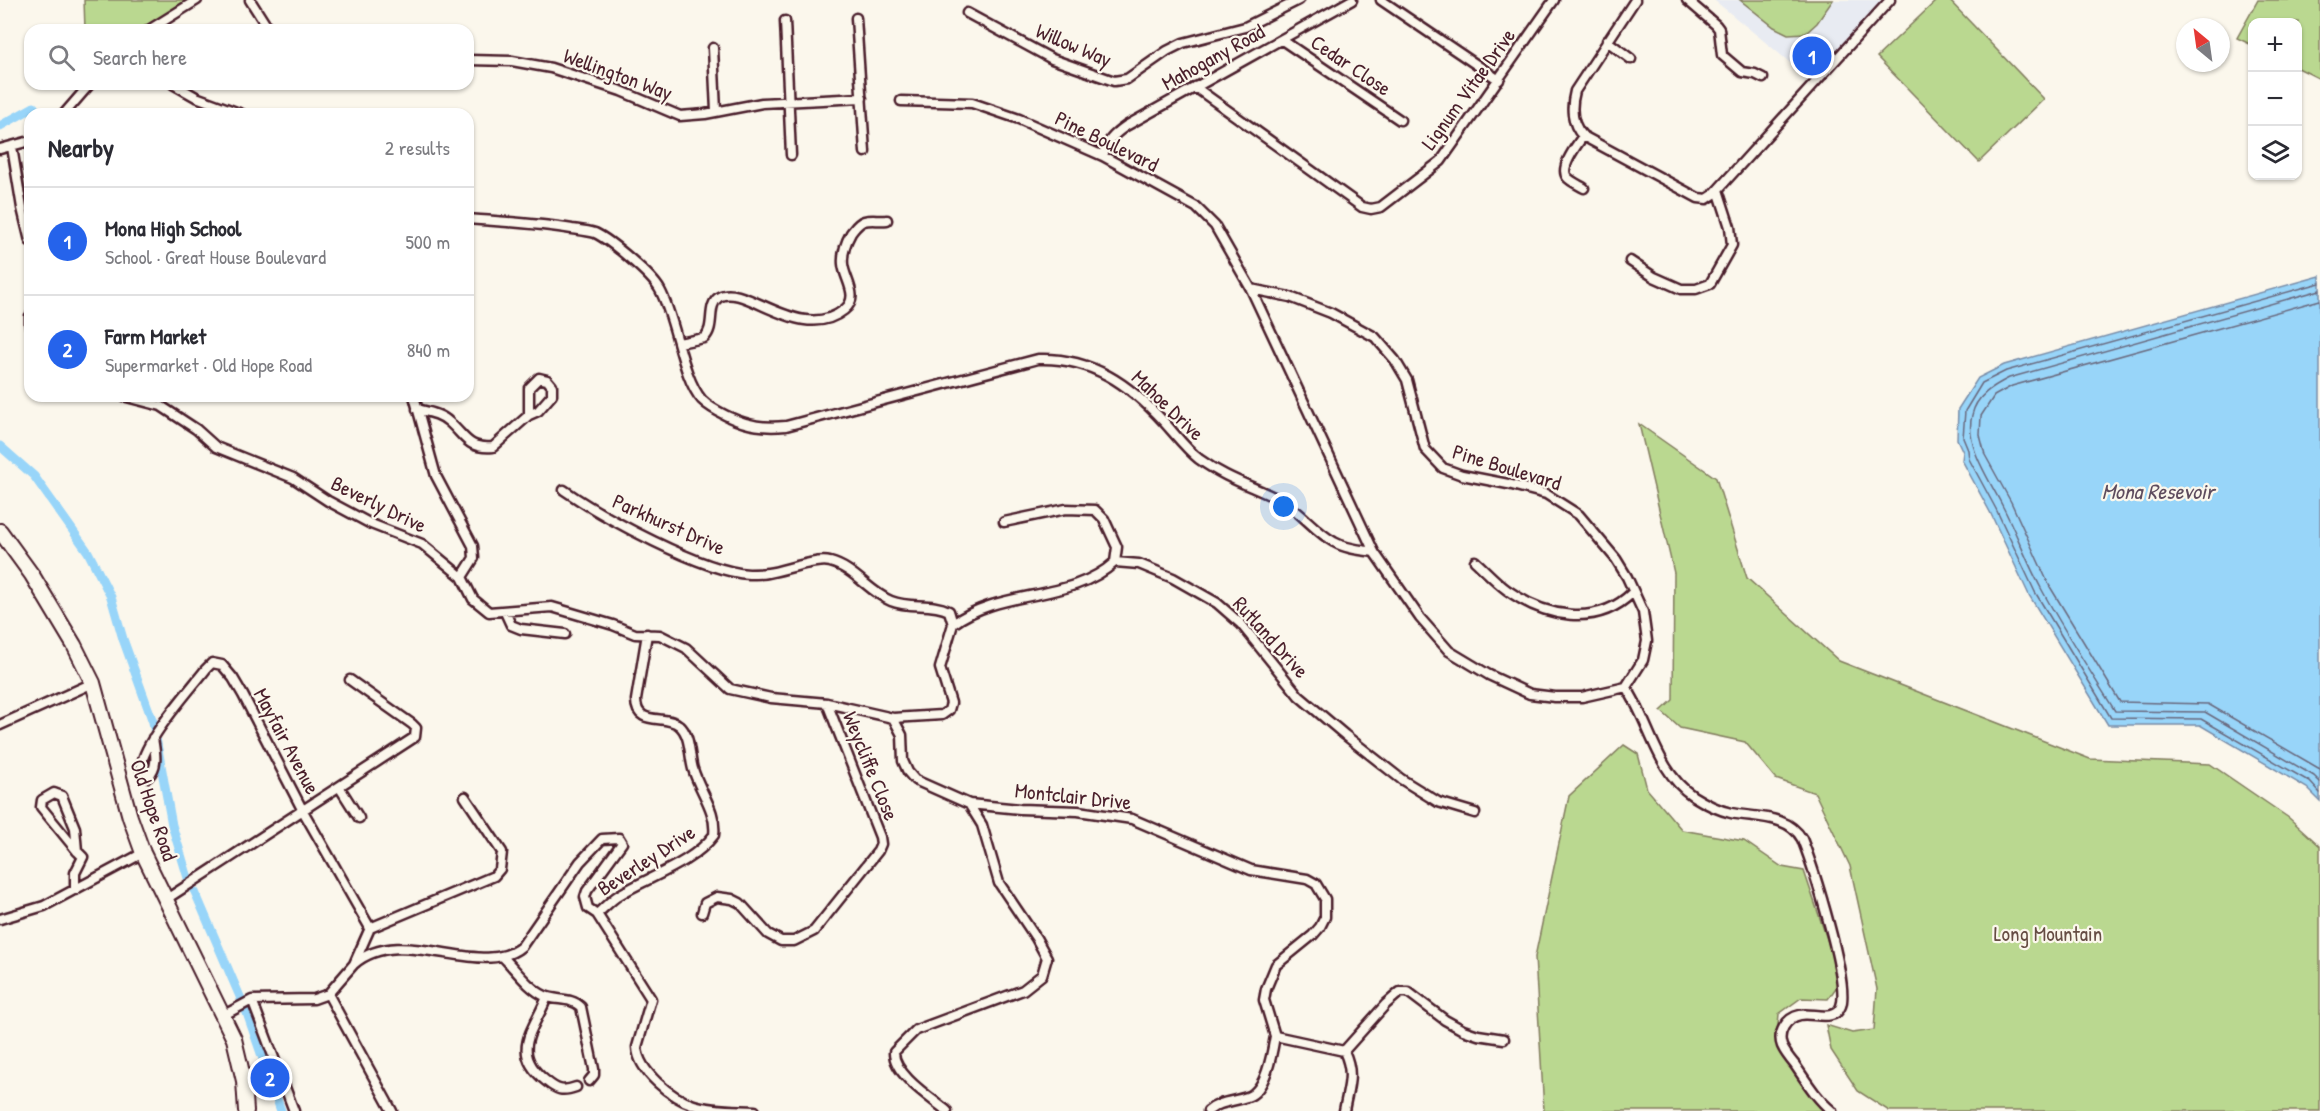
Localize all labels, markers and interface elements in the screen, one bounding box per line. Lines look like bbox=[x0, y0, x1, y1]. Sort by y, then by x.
street label: Willow Way bbox=[1032, 16, 1116, 74]
street label: Mahogany Road bbox=[1156, 17, 1270, 97]
north arrow bbox=[2176, 18, 2230, 72]
map controls bbox=[2248, 18, 2302, 180]
button: + bbox=[2248, 18, 2302, 72]
street label: Lignum Vitae Drive bbox=[1414, 22, 1522, 156]
search box bbox=[24, 24, 474, 90]
street label: Cedar Close bbox=[1305, 27, 1397, 103]
pin: 1 bbox=[1792, 34, 1832, 78]
icon: search bbox=[45, 41, 78, 74]
street label: Wellington Way bbox=[560, 41, 677, 107]
text: Search here bbox=[93, 42, 187, 72]
button: − bbox=[2248, 72, 2302, 126]
street label: Pine Boulevard bbox=[1050, 103, 1164, 179]
button: layers bbox=[2248, 126, 2302, 180]
text: Nearby bbox=[48, 130, 114, 165]
text: 2 results bbox=[385, 134, 450, 161]
text: Mona High School bbox=[105, 213, 241, 243]
text: 1 bbox=[64, 228, 71, 255]
text: 500 m bbox=[405, 228, 450, 255]
text: School · Great House Boulevard bbox=[105, 243, 326, 270]
text: Farm Market bbox=[105, 321, 206, 351]
text: 2 bbox=[63, 336, 72, 363]
text: 840 m bbox=[407, 336, 450, 363]
text: Supermarket · Old Hope Road bbox=[105, 351, 312, 378]
street label: Mahoe Drive bbox=[1125, 363, 1211, 447]
street label: Pine Boulevard bbox=[1449, 437, 1565, 497]
street label: Beverly Drive bbox=[327, 468, 431, 540]
water label: Mona Resevoir bbox=[2102, 476, 2217, 506]
street label: Parkhurst Drive bbox=[608, 486, 730, 562]
your location bbox=[1269, 492, 1298, 521]
street label: Rutland Drive bbox=[1226, 590, 1316, 684]
street label: Mayfair Avenue bbox=[247, 683, 327, 799]
street label: Weycliffe Close bbox=[836, 707, 906, 825]
street label: Old Hope Road bbox=[123, 756, 185, 864]
street label: Montclair Drive bbox=[1013, 775, 1133, 817]
street label: Beverley Drive bbox=[592, 818, 700, 902]
park label: Long Mountain bbox=[1994, 919, 2102, 948]
pin: 2 bbox=[250, 1056, 290, 1100]

